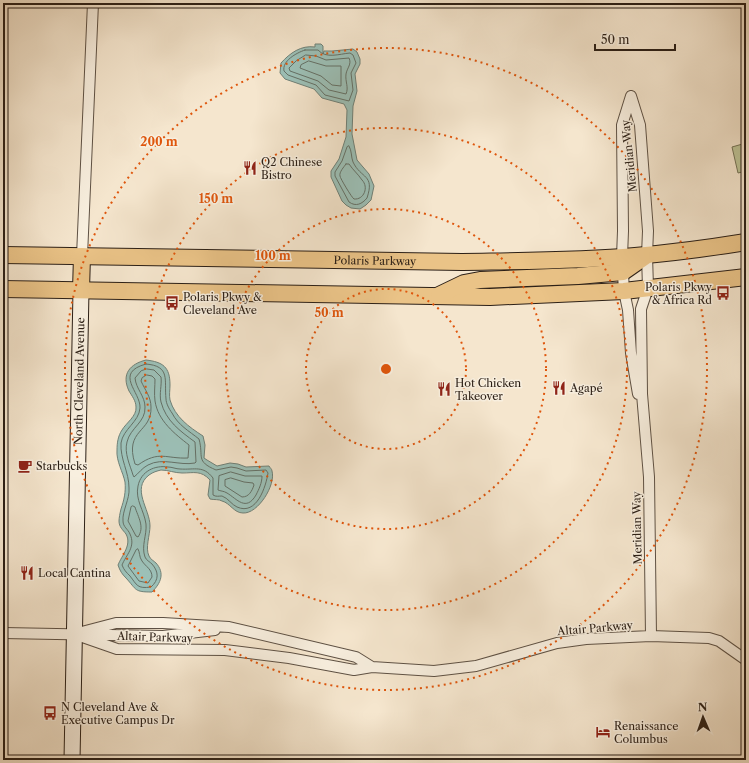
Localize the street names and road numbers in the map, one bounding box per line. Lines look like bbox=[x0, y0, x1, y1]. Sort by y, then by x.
street label: Meridian Way bbox=[618, 118, 640, 193]
street label: Polaris Parkway bbox=[333, 253, 417, 268]
street label: North Cleveland Avenue bbox=[71, 317, 87, 445]
street label: Meridian Way bbox=[629, 491, 645, 565]
street label: Altair Parkway bbox=[556, 618, 634, 638]
street label: Altair Parkway bbox=[116, 629, 194, 645]

